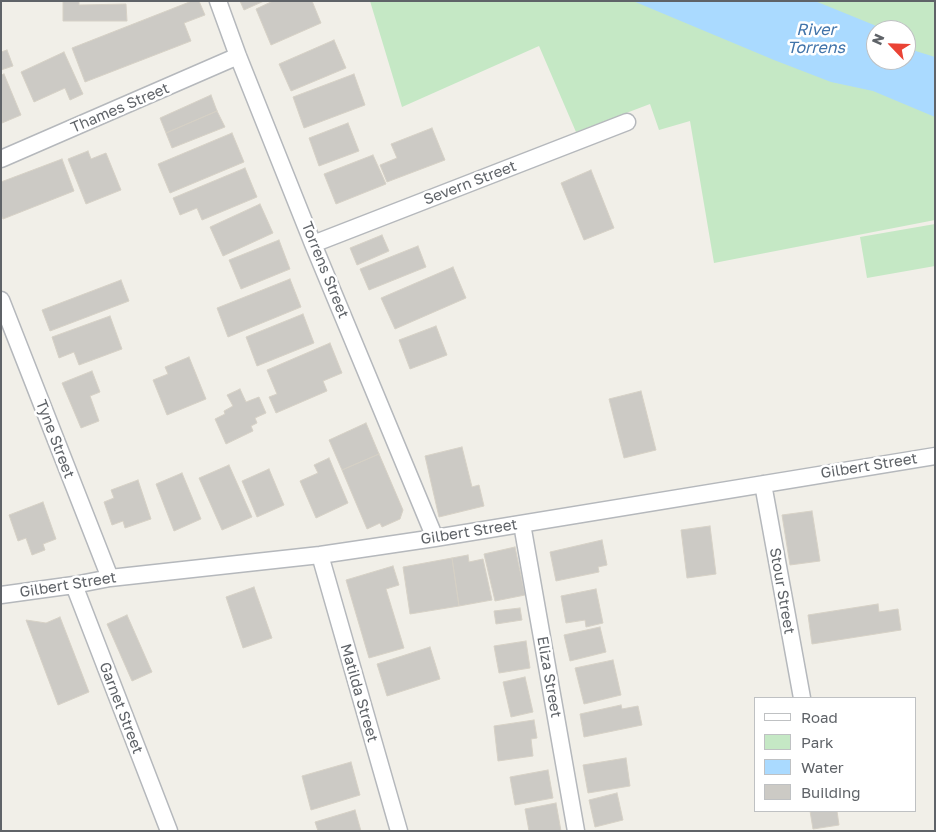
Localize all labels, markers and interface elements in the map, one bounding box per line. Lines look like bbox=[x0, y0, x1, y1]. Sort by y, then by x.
water label: River Torrens bbox=[787, 20, 845, 58]
north arrow bbox=[866, 20, 916, 70]
text: N bbox=[868, 31, 888, 47]
street label: Thames Street bbox=[68, 79, 172, 137]
street label: Severn Street bbox=[421, 157, 519, 209]
street label: Torrens Street bbox=[297, 219, 353, 321]
street label: Tyne Street bbox=[32, 397, 78, 481]
street label: Gilbert Street bbox=[819, 449, 919, 483]
street label: Gilbert Street bbox=[419, 515, 519, 549]
street label: Stour Street bbox=[766, 546, 798, 636]
street label: Gilbert Street bbox=[18, 568, 118, 602]
street label: Eliza Street bbox=[533, 635, 565, 719]
street label: Matilda Street bbox=[336, 642, 382, 744]
street label: Garnet Street bbox=[95, 660, 147, 756]
legend bbox=[754, 697, 916, 812]
text: Road bbox=[801, 708, 838, 726]
text: Park bbox=[801, 733, 833, 751]
text: Water bbox=[801, 758, 844, 776]
text: Building bbox=[801, 783, 861, 801]

